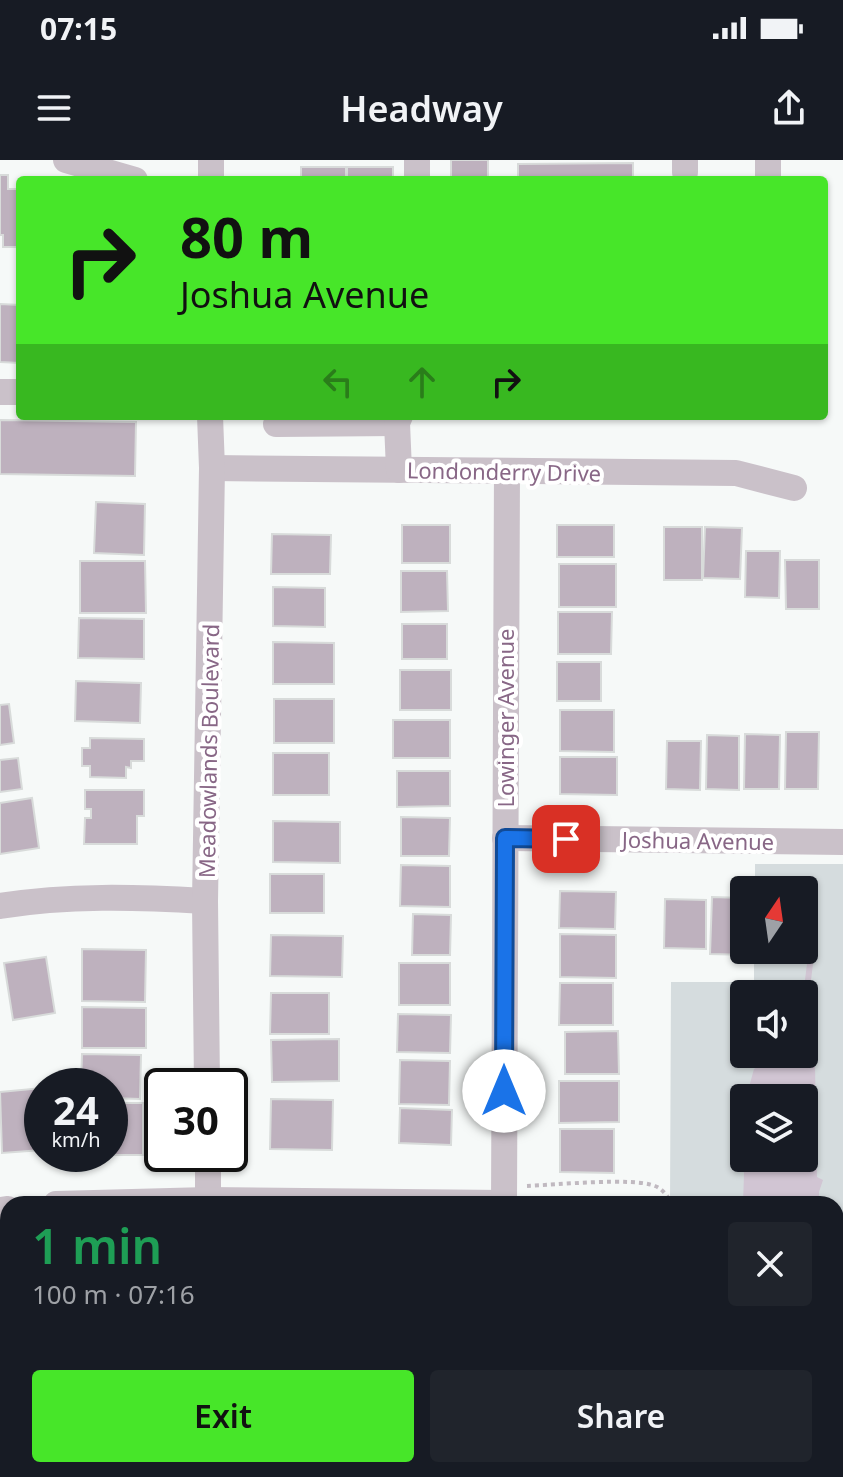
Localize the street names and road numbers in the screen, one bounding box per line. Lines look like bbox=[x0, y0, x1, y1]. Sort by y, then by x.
street label: Londonderry Drive bbox=[407, 454, 601, 488]
street label: Meadowlands Boulevard bbox=[191, 624, 225, 878]
street label: Lowinger Avenue bbox=[490, 629, 520, 807]
street label: Joshua Avenue bbox=[620, 824, 774, 856]

